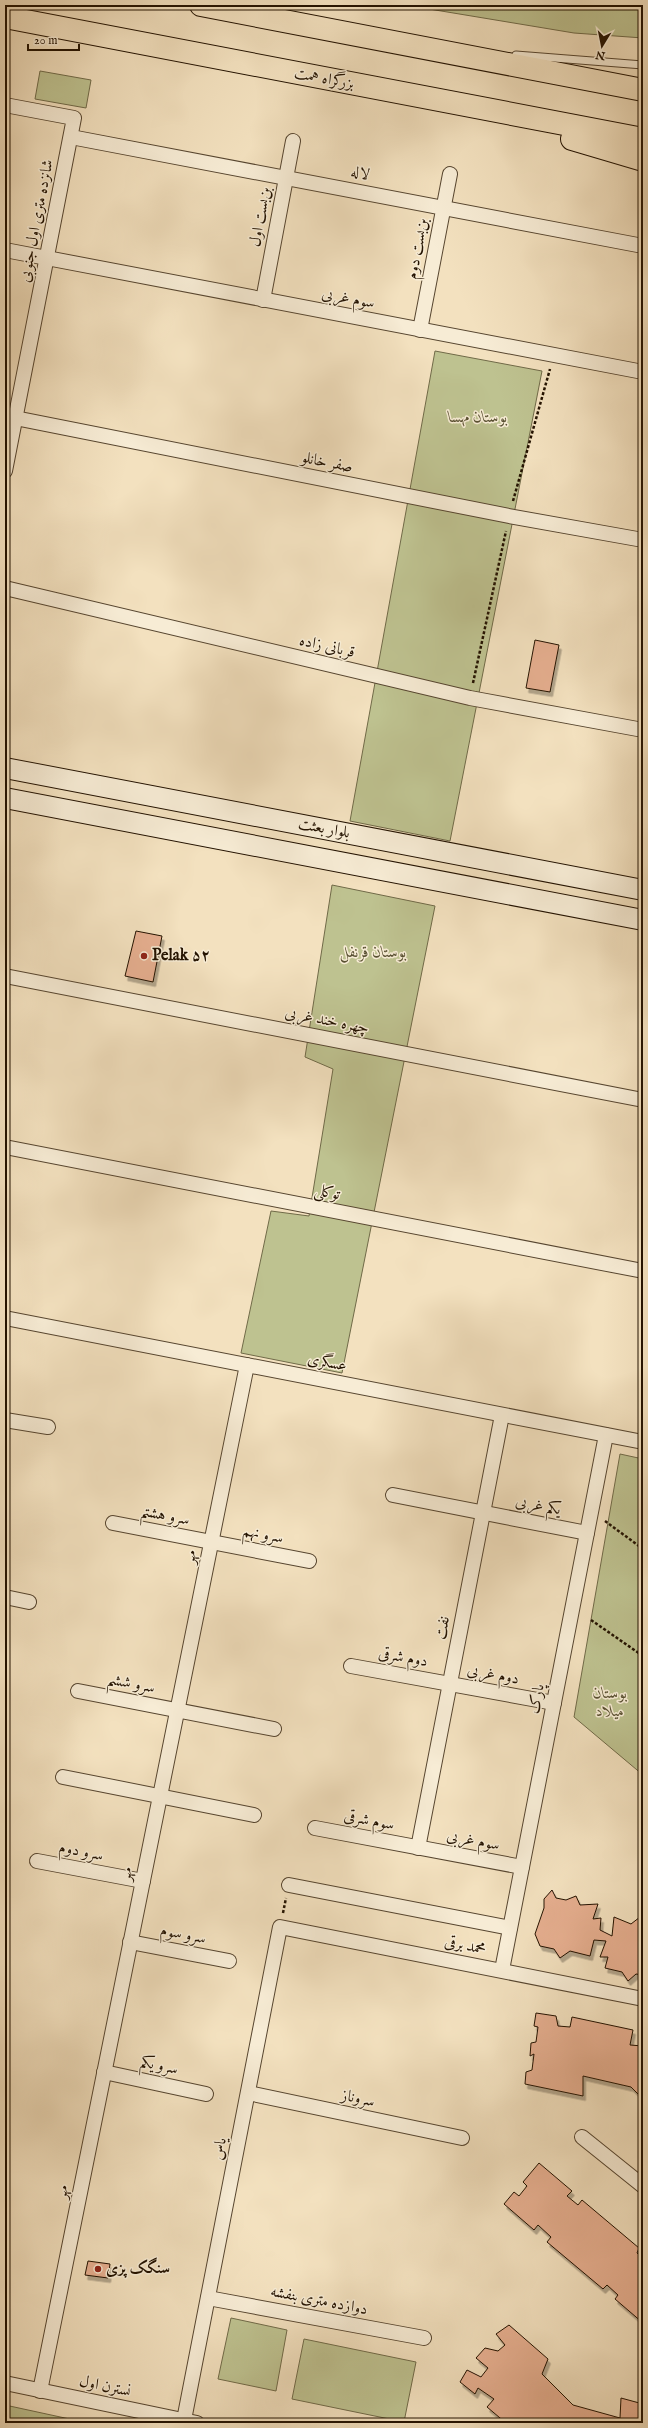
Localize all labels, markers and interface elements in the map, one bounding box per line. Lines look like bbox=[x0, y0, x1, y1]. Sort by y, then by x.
scale bar bbox=[28, 26, 79, 52]
north arrow bbox=[582, 26, 622, 66]
text: 20 m bbox=[34, 33, 57, 48]
text: N bbox=[594, 47, 607, 63]
street label: بزرگراه همت bbox=[292, 61, 356, 95]
street label: شانزده متری اول جنوبی bbox=[15, 158, 59, 284]
street label: لاله bbox=[349, 162, 371, 186]
street label: بن‌بست اول bbox=[245, 185, 277, 249]
street label: بن‌بست دوم bbox=[402, 217, 437, 282]
street label: سوم غربی bbox=[319, 284, 376, 317]
park label: بوستان مهسا bbox=[447, 408, 507, 428]
street label: صفر خانلو bbox=[298, 448, 354, 478]
street label: قربانی زاده bbox=[297, 631, 357, 663]
street label: بلوار بعثت bbox=[296, 814, 352, 844]
park label: بوستان قرنفل bbox=[339, 943, 407, 963]
place label: Pelak ۵۲ bbox=[152, 946, 210, 966]
marker: Pelak ۵۲ bbox=[139, 951, 149, 961]
street label: چهره خند غربی bbox=[283, 1003, 371, 1039]
street label: توکلی bbox=[312, 1181, 343, 1205]
street label: عسگری bbox=[306, 1348, 349, 1377]
street label: یکم غربی bbox=[513, 1492, 563, 1524]
street label: سرو هشتم bbox=[138, 1501, 191, 1535]
street label: سرو نهم bbox=[240, 1521, 285, 1553]
street label: مهر bbox=[179, 1548, 202, 1568]
street label: نفت bbox=[431, 1615, 455, 1641]
street label: دوم شرقی bbox=[376, 1644, 429, 1675]
street label: دوم غربی bbox=[465, 1660, 521, 1693]
street label: سرو ششم bbox=[104, 1670, 157, 1703]
street label: پارک bbox=[524, 1681, 550, 1716]
park label: بوستان میلاد bbox=[593, 1684, 627, 1722]
street label: سوم شرقی bbox=[341, 1806, 396, 1839]
street label: سوم غربی bbox=[444, 1826, 501, 1859]
street label: سرو دوم bbox=[56, 1838, 105, 1869]
street label: مهر bbox=[115, 1865, 138, 1885]
street label: سرو سوم bbox=[158, 1921, 208, 1952]
street label: محمد برقی bbox=[443, 1932, 487, 1960]
street label: سرو یکم bbox=[137, 2052, 180, 2084]
street label: سروناز bbox=[337, 2085, 377, 2112]
street label: یاس bbox=[208, 2135, 232, 2162]
street label: مهر bbox=[51, 2183, 74, 2203]
place label: سنگک پزی bbox=[106, 2257, 170, 2279]
marker: سنگک پزی bbox=[93, 2264, 103, 2274]
street label: دوازده متری بنفشه bbox=[269, 2282, 369, 2320]
street label: نسترن اول bbox=[77, 2372, 133, 2402]

